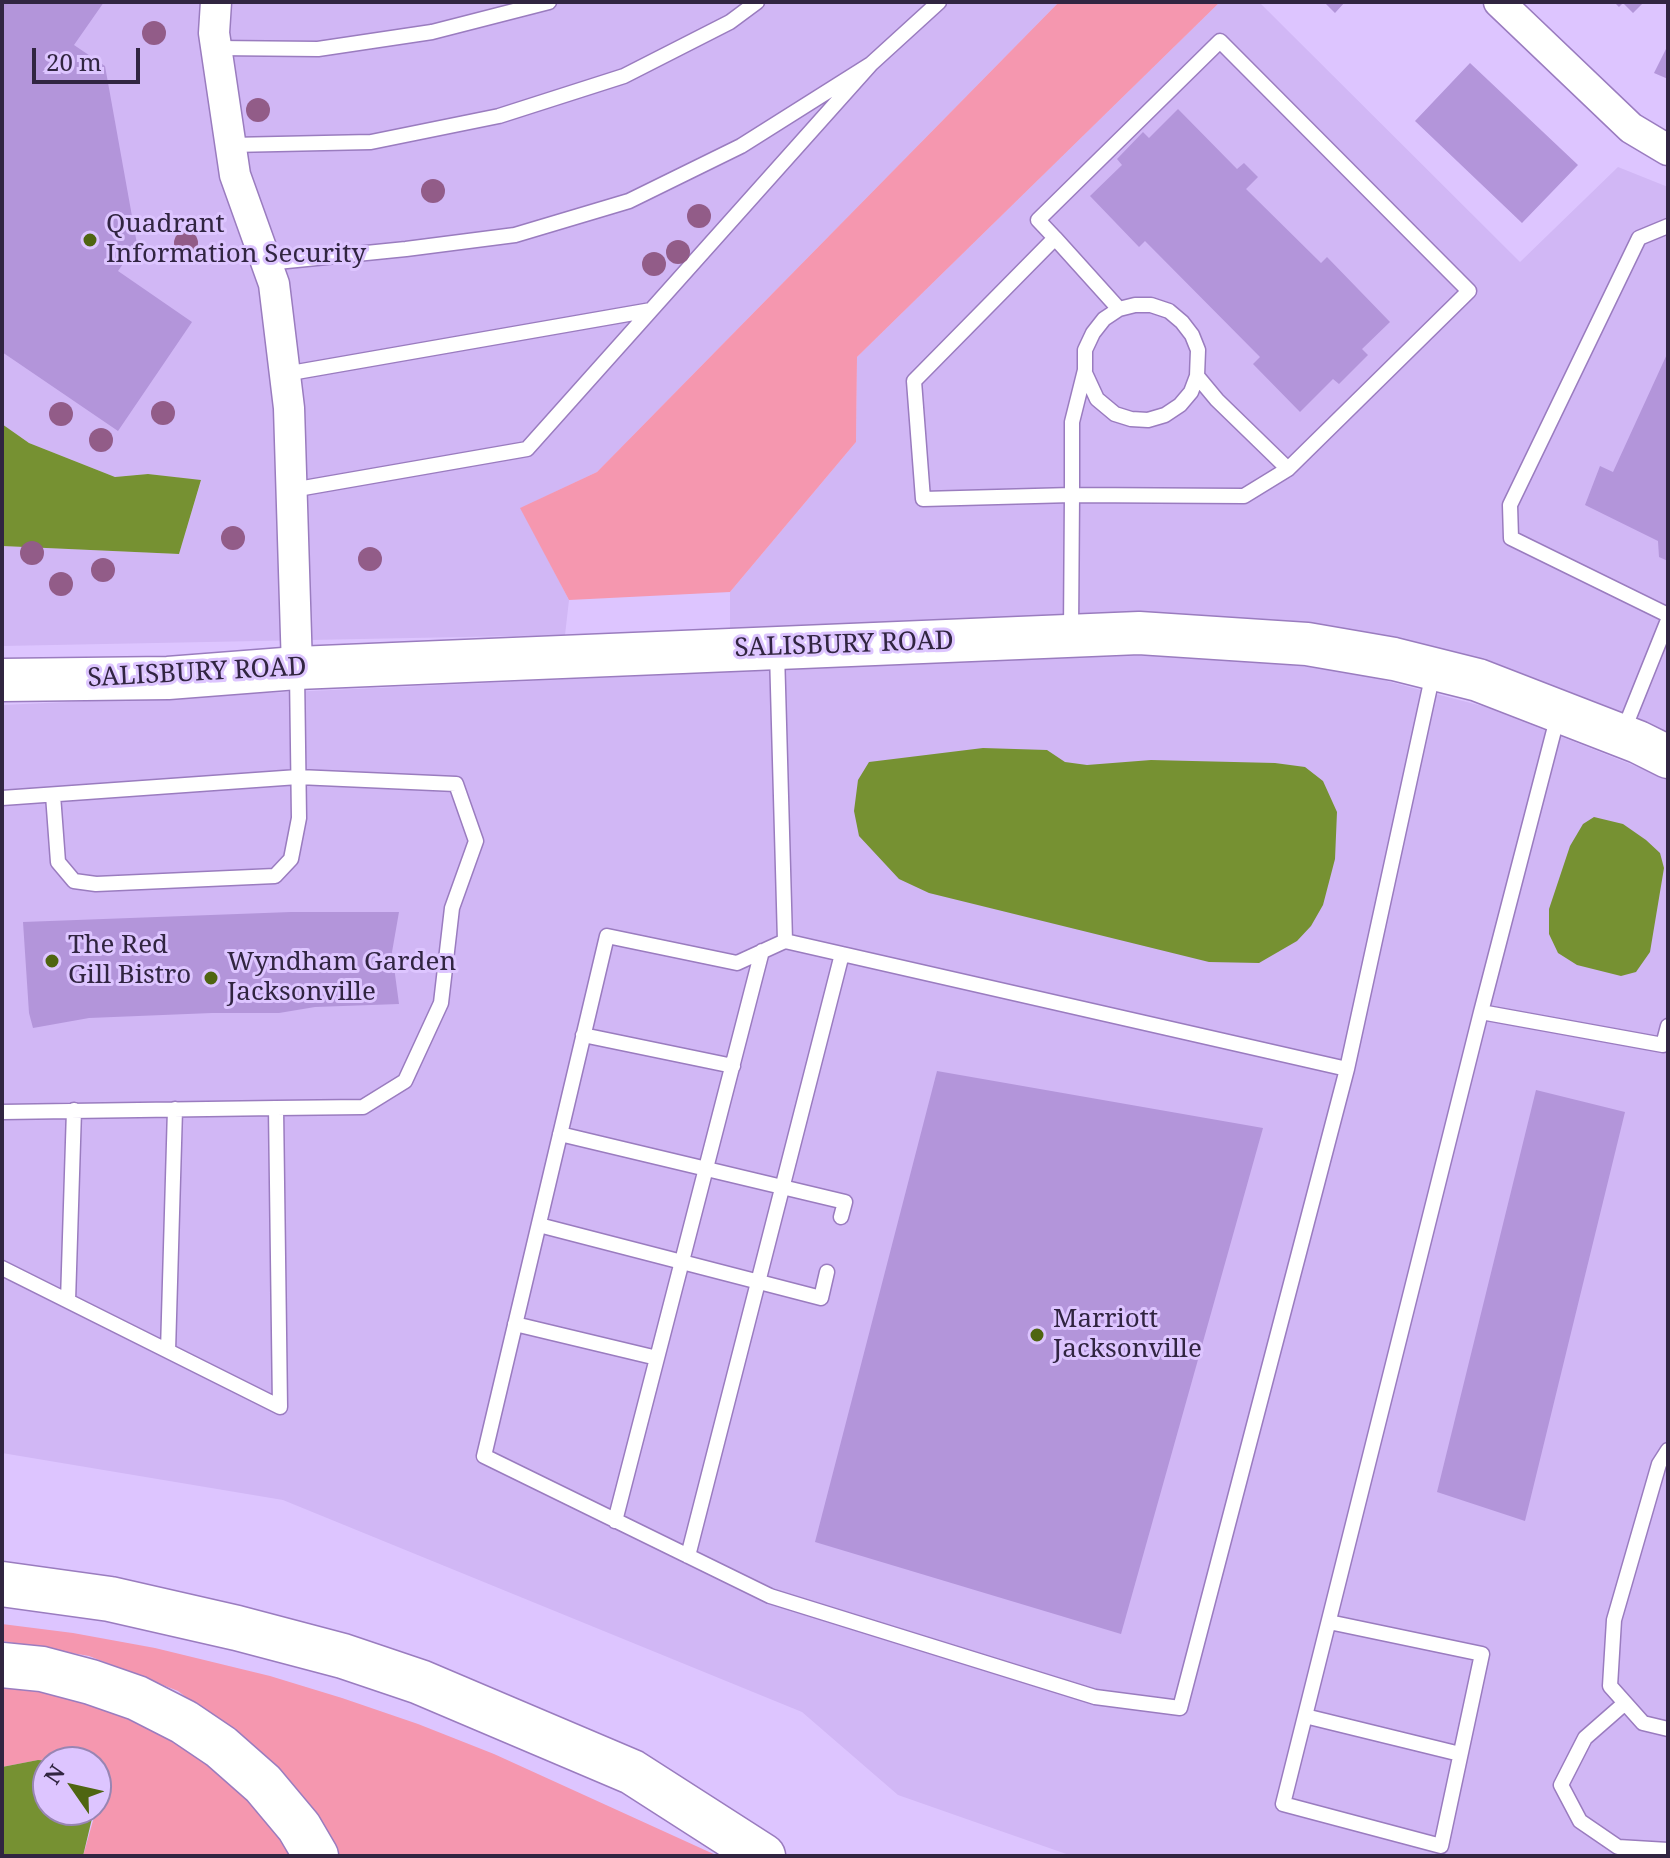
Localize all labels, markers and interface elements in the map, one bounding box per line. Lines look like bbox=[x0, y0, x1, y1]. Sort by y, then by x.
scale bar bbox=[36, 32, 144, 82]
text: 20 m bbox=[46, 45, 102, 78]
place label: Quadrant Information Security bbox=[106, 209, 366, 270]
marker: Quadrant Information Security bbox=[81, 231, 99, 249]
street label: SALISBURY ROAD bbox=[734, 626, 954, 664]
street label: SALISBURY ROAD bbox=[87, 652, 307, 694]
place label: The Red Gill Bistro bbox=[68, 930, 191, 992]
place label: Wyndham Garden Jacksonville bbox=[227, 947, 456, 1008]
marker: The Red Gill Bistro bbox=[43, 952, 61, 970]
marker: Wyndham Garden Jacksonville bbox=[202, 969, 220, 987]
place label: Marriott Jacksonville bbox=[1053, 1304, 1202, 1366]
marker: Marriott Jacksonville bbox=[1028, 1326, 1046, 1344]
north arrow bbox=[32, 1746, 112, 1826]
text: N bbox=[36, 1758, 71, 1789]

